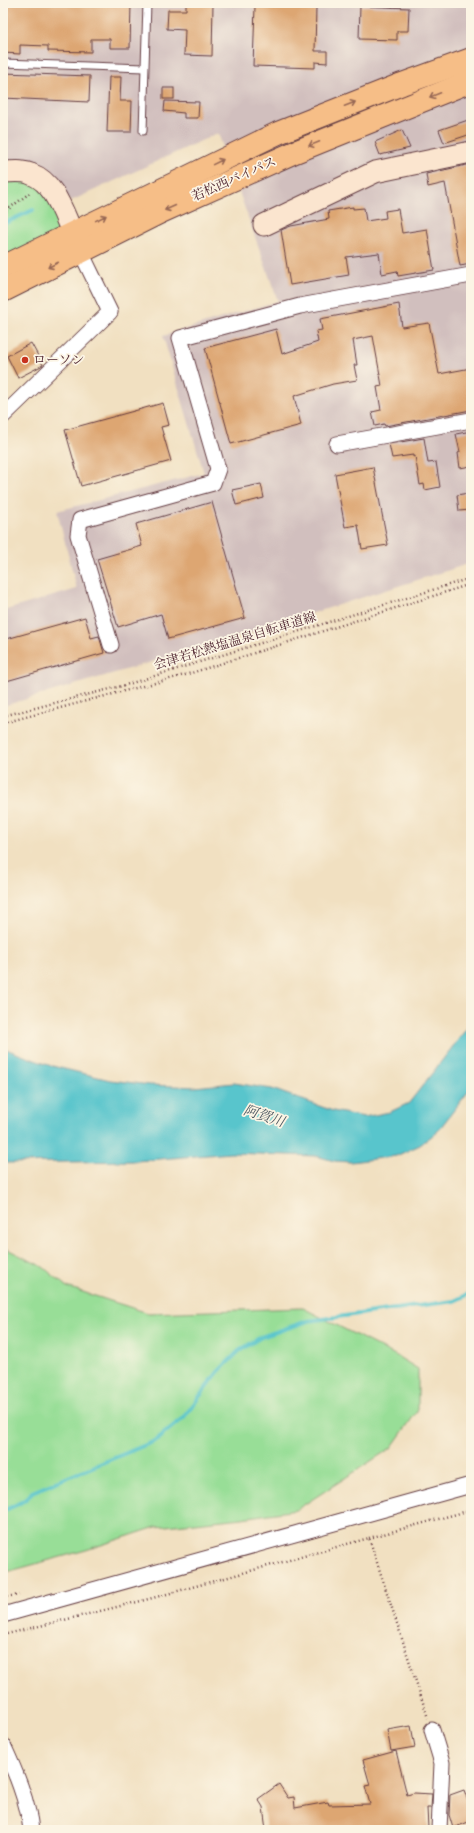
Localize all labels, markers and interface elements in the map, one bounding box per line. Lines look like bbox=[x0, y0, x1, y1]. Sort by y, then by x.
one-way arrow bbox=[429, 92, 441, 100]
one-way arrow bbox=[343, 100, 355, 108]
one-way arrow bbox=[309, 141, 321, 149]
street label: 若松西バイパス bbox=[189, 153, 279, 205]
one-way arrow bbox=[211, 158, 223, 165]
one-way arrow bbox=[164, 205, 176, 212]
one-way arrow bbox=[94, 214, 106, 221]
one-way arrow bbox=[47, 262, 59, 269]
place label: ローソン bbox=[33, 352, 84, 368]
marker: ローソン bbox=[20, 355, 30, 365]
street label: 会津若松熱塩温泉自転車道線 bbox=[152, 609, 318, 673]
water label: 阿賀川 bbox=[241, 1101, 289, 1131]

